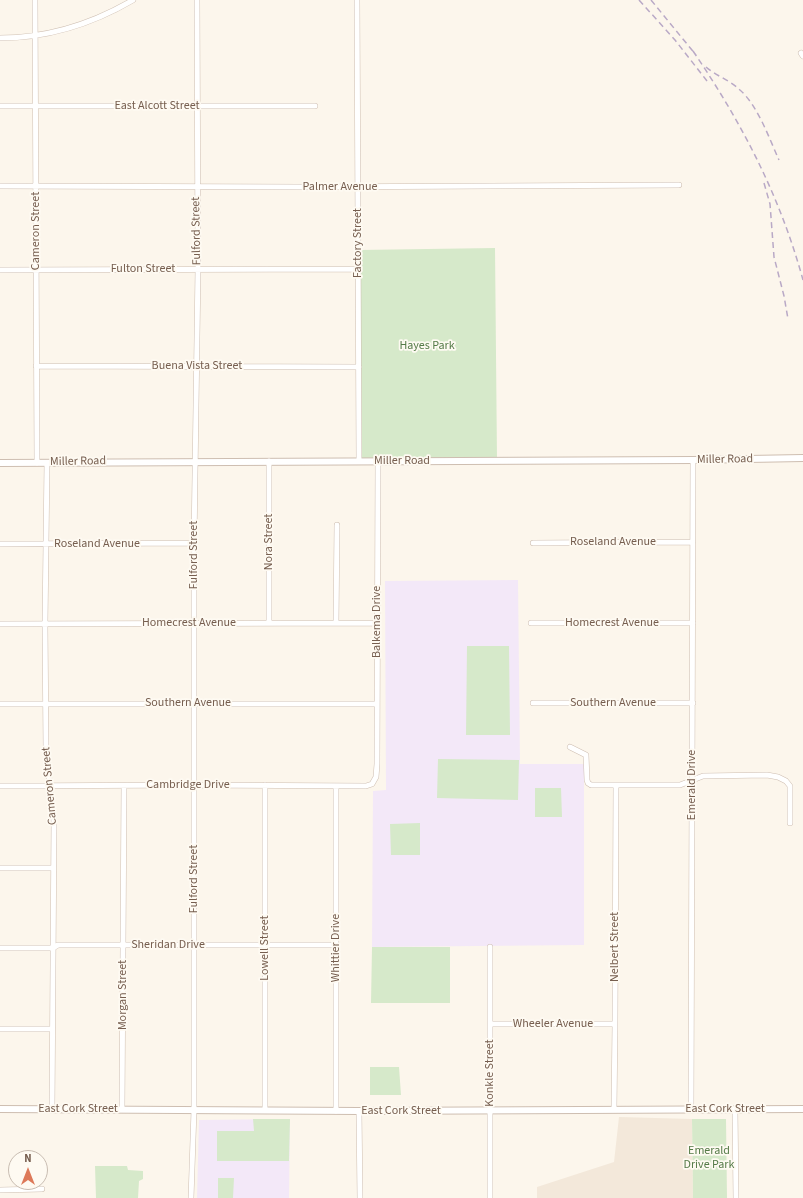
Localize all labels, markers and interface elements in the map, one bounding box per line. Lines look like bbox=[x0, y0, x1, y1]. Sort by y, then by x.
street label: East Alcott Street bbox=[114, 99, 200, 113]
street label: Palmer Avenue bbox=[303, 180, 377, 194]
street label: Cameron Street bbox=[29, 192, 43, 270]
street label: Fulford Street bbox=[189, 197, 205, 265]
street label: Factory Street bbox=[351, 208, 365, 278]
street label: Fulton Street bbox=[111, 262, 175, 276]
park label: Hayes Park bbox=[399, 339, 455, 353]
street label: Buena Vista Street bbox=[152, 359, 242, 373]
street label: Miller Road bbox=[697, 452, 753, 468]
street label: Miller Road bbox=[50, 454, 106, 470]
street label: Miller Road bbox=[374, 454, 430, 468]
street label: Nora Street bbox=[262, 514, 276, 570]
street label: Fulford Street bbox=[187, 521, 201, 589]
street label: Roseland Avenue bbox=[570, 535, 656, 549]
street label: Roseland Avenue bbox=[54, 537, 140, 551]
street label: Balkema Drive bbox=[370, 586, 384, 658]
street label: Homecrest Avenue bbox=[142, 616, 236, 630]
street label: Homecrest Avenue bbox=[565, 616, 659, 630]
street label: Southern Avenue bbox=[145, 696, 231, 710]
street label: Southern Avenue bbox=[570, 696, 656, 710]
street label: Cameron Street bbox=[39, 746, 61, 826]
street label: Emerald Drive bbox=[685, 750, 699, 820]
street label: Cambridge Drive bbox=[146, 778, 230, 792]
street label: Fulford Street bbox=[187, 845, 201, 913]
street label: Nelbert Street bbox=[608, 912, 622, 982]
street label: Whittier Drive bbox=[329, 914, 343, 982]
street label: Lowell Street bbox=[258, 915, 272, 981]
street label: Sheridan Drive bbox=[131, 938, 205, 952]
street label: Morgan Street bbox=[116, 960, 130, 1030]
street label: Wheeler Avenue bbox=[513, 1017, 593, 1031]
street label: Konkle Street bbox=[483, 1039, 497, 1107]
street label: East Cork Street bbox=[38, 1102, 118, 1116]
street label: East Cork Street bbox=[685, 1102, 765, 1116]
street label: East Cork Street bbox=[361, 1104, 441, 1118]
park label: Emerald Drive Park bbox=[684, 1144, 734, 1172]
north arrow bbox=[8, 1150, 48, 1190]
text: N bbox=[24, 1151, 32, 1166]

